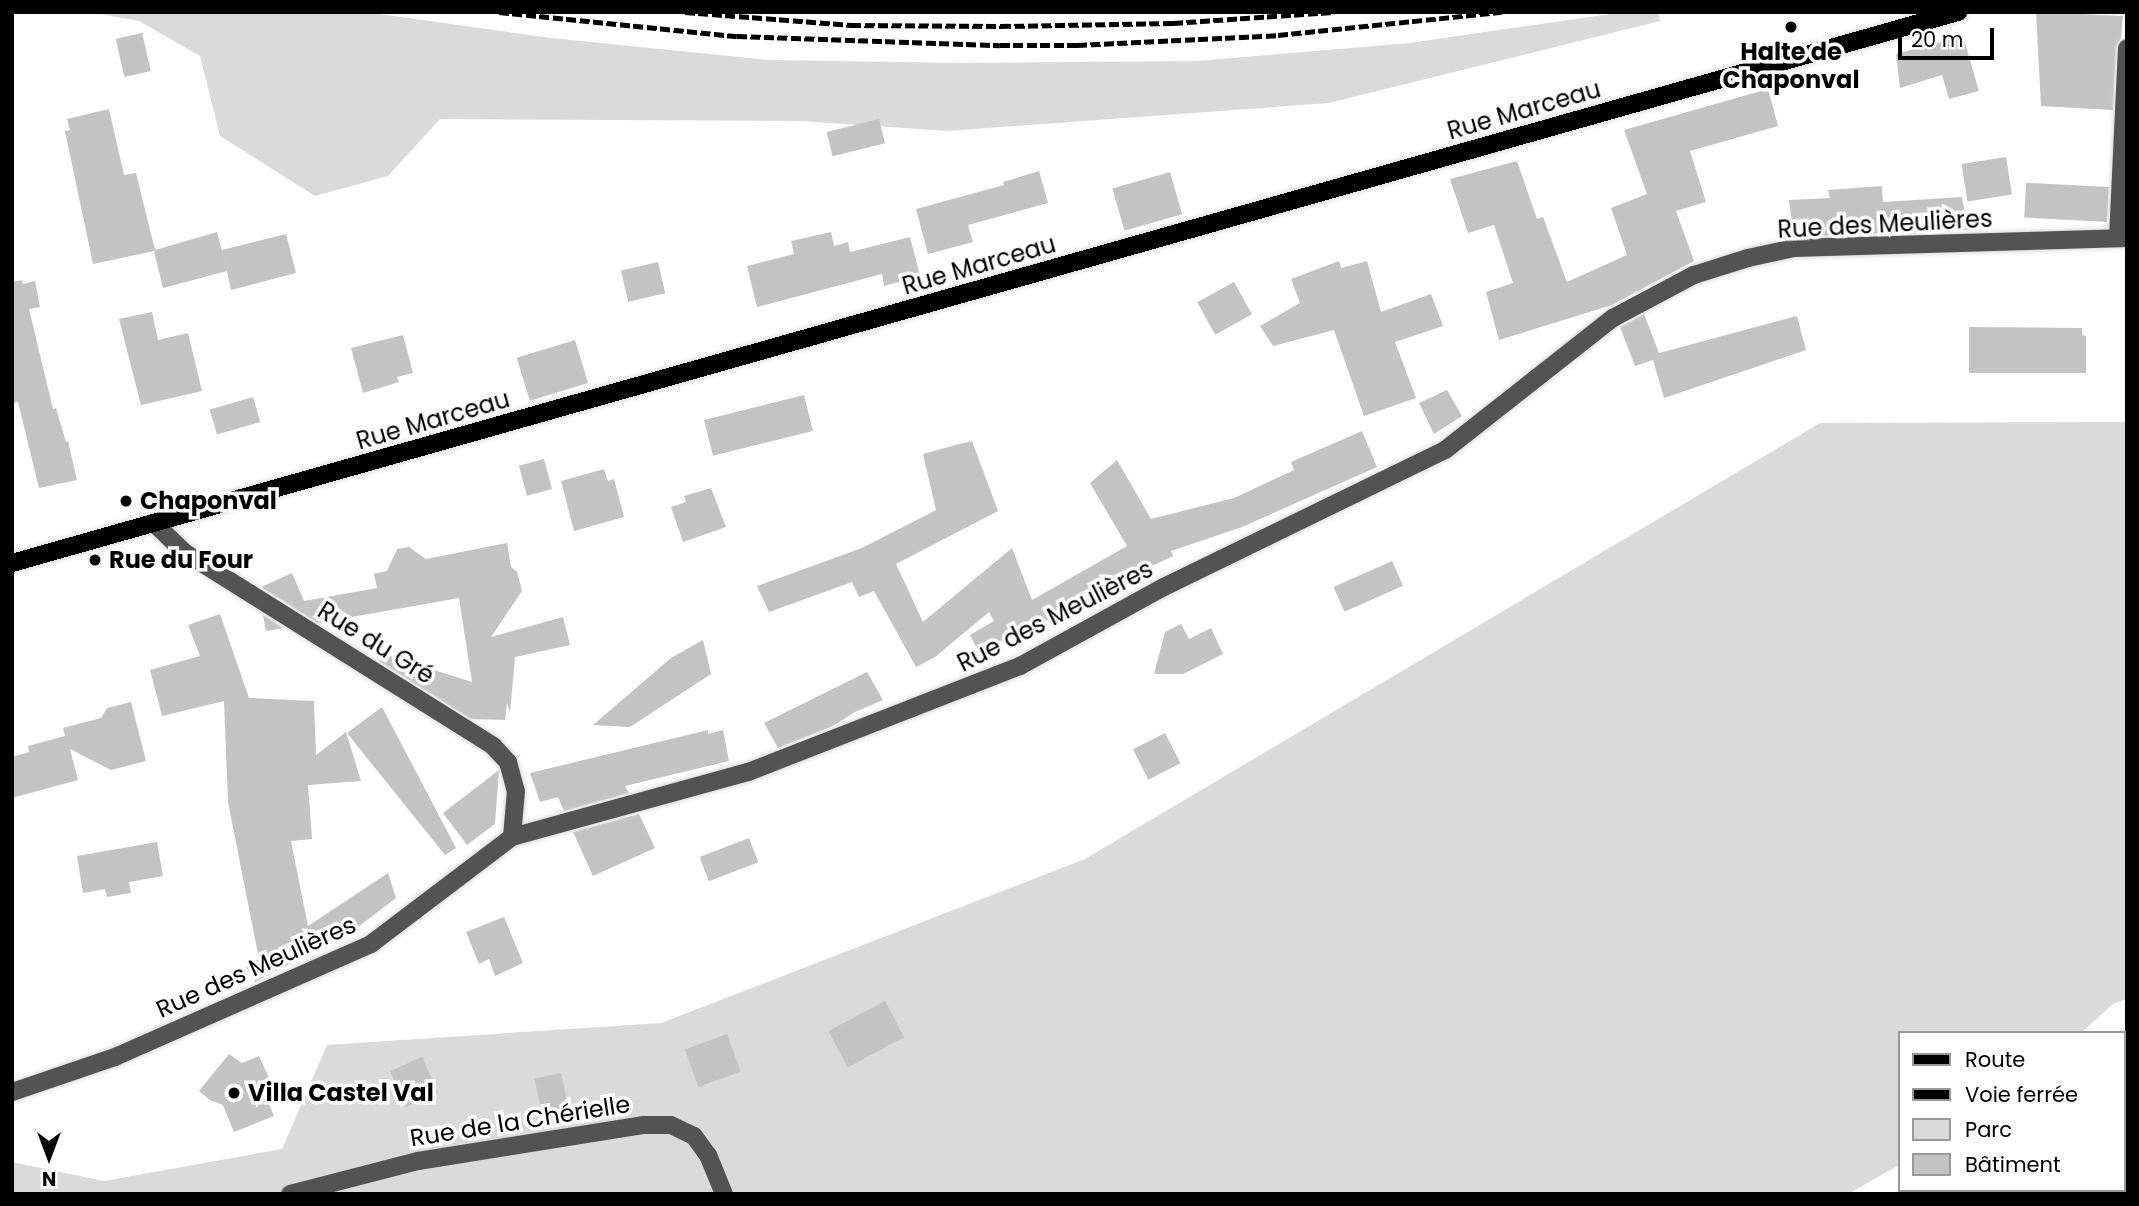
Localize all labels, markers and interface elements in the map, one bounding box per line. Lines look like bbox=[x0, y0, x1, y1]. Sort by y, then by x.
scale bar bbox=[1901, 14, 1997, 58]
marker: Halte de Chaponval bbox=[1783, 19, 1799, 35]
text: 20 m bbox=[1911, 25, 1964, 54]
place label: Halte de Chaponval bbox=[1723, 38, 1859, 94]
street label: Rue Marceau bbox=[1444, 74, 1604, 146]
street label: Rue des Meulières bbox=[1777, 204, 1993, 244]
street label: Rue Marceau bbox=[899, 229, 1059, 301]
street label: Rue Marceau bbox=[353, 384, 513, 456]
place label: Chaponval bbox=[140, 487, 277, 515]
marker: Chaponval bbox=[118, 493, 134, 509]
place label: Rue du Four bbox=[109, 546, 253, 574]
marker: Rue du Four bbox=[87, 552, 103, 568]
street label: Rue des Meulières bbox=[953, 554, 1157, 678]
street label: Rue du Gré bbox=[313, 596, 439, 690]
street label: Rue des Meulières bbox=[152, 910, 360, 1024]
legend bbox=[1898, 1031, 2125, 1192]
text: Route bbox=[1965, 1045, 2025, 1074]
place label: Villa Castel Val bbox=[248, 1079, 434, 1107]
text: Voie ferrée bbox=[1965, 1080, 2078, 1109]
marker: Villa Castel Val bbox=[226, 1085, 242, 1101]
street label: Rue de la Chérielle bbox=[408, 1089, 632, 1153]
text: Parc bbox=[1965, 1115, 2012, 1144]
north arrow bbox=[14, 1122, 84, 1192]
text: Bâtiment bbox=[1965, 1150, 2061, 1179]
text: N bbox=[42, 1165, 56, 1192]

